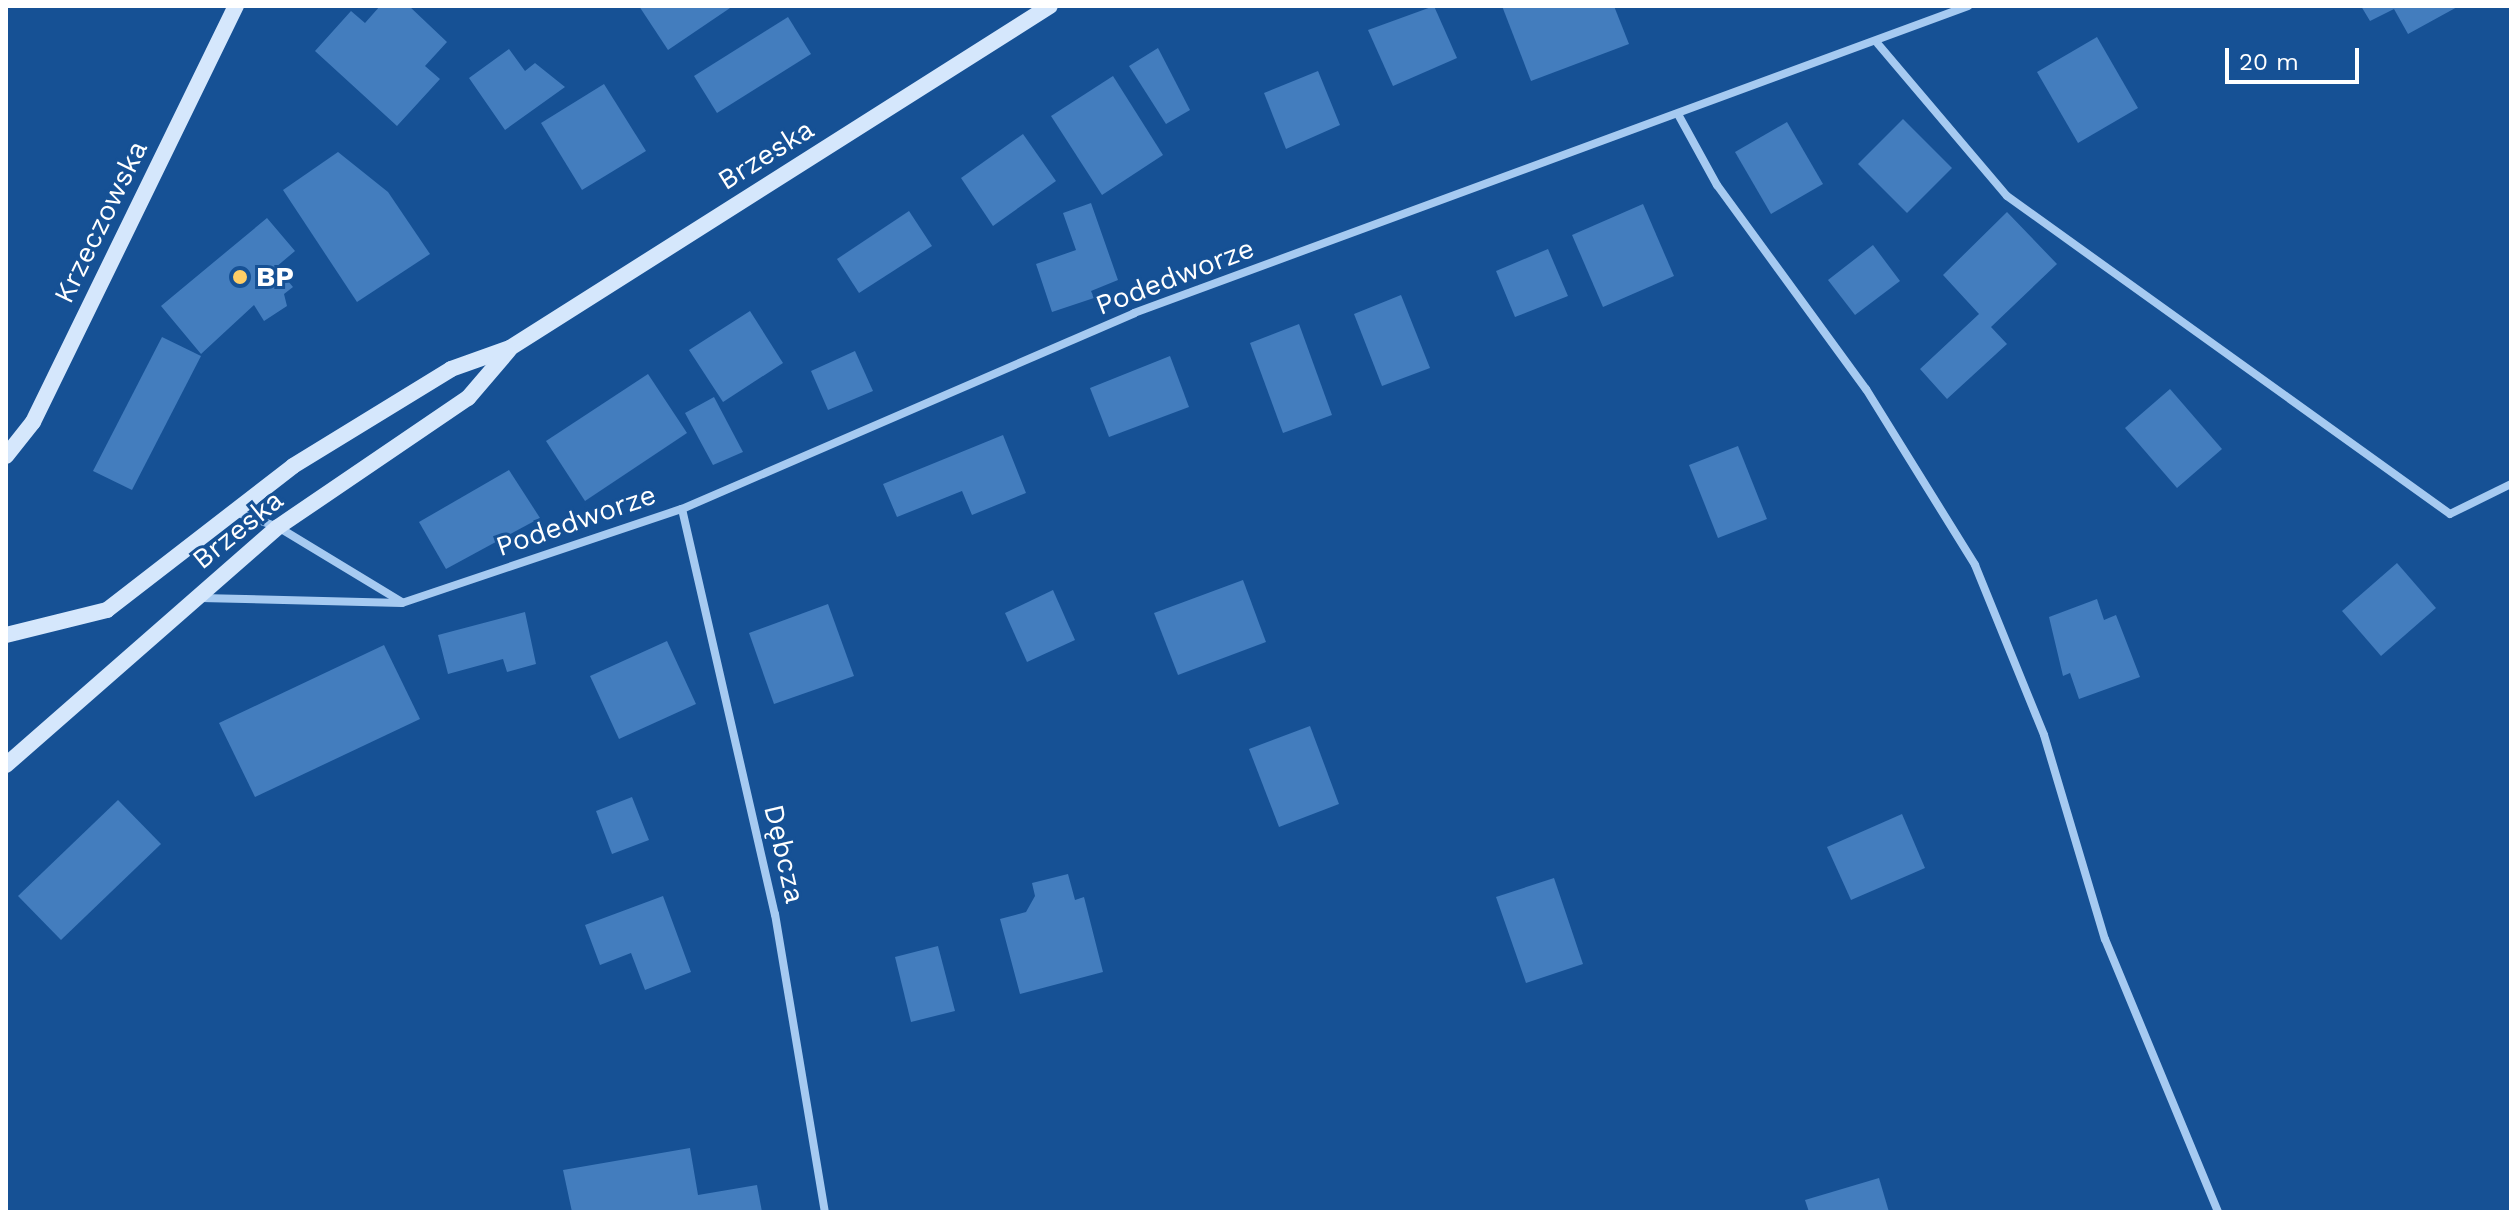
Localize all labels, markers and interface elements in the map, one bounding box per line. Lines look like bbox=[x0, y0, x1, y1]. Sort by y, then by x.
scale bar bbox=[2229, 32, 2363, 82]
text: 20 m bbox=[2239, 48, 2299, 76]
street label: Brzeska bbox=[712, 112, 820, 198]
street label: Krzeczowska bbox=[47, 135, 155, 309]
street label: Podedworze bbox=[1091, 231, 1259, 323]
place label: BP bbox=[256, 260, 294, 294]
marker: BP bbox=[231, 268, 249, 286]
street label: Podedworze bbox=[492, 478, 660, 564]
street label: Brzeska bbox=[186, 483, 290, 577]
street label: Dębcza bbox=[756, 801, 812, 907]

